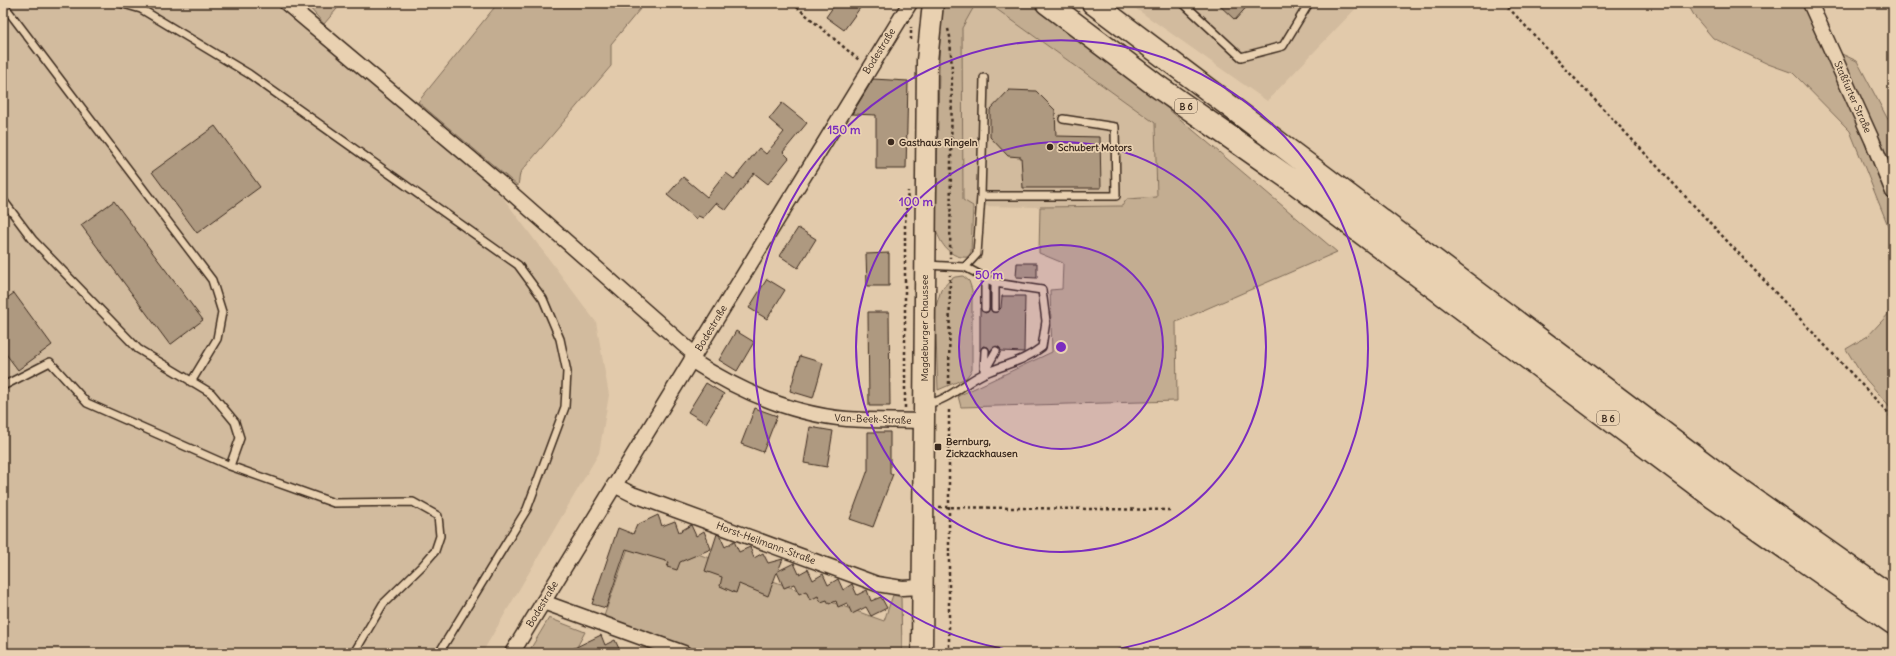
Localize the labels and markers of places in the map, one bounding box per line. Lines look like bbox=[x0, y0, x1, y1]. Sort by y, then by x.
place label: Gasthaus Ringeln bbox=[899, 136, 978, 149]
marker: Gasthaus Ringeln bbox=[886, 137, 896, 147]
place label: Schubert Motors bbox=[1058, 141, 1133, 154]
marker: Schubert Motors bbox=[1045, 142, 1055, 152]
centre of rings bbox=[1054, 340, 1068, 354]
place label: Bernburg, Zickzackhausen bbox=[946, 435, 1018, 460]
marker: Bernburg, Zickzackhausen bbox=[933, 442, 943, 452]

